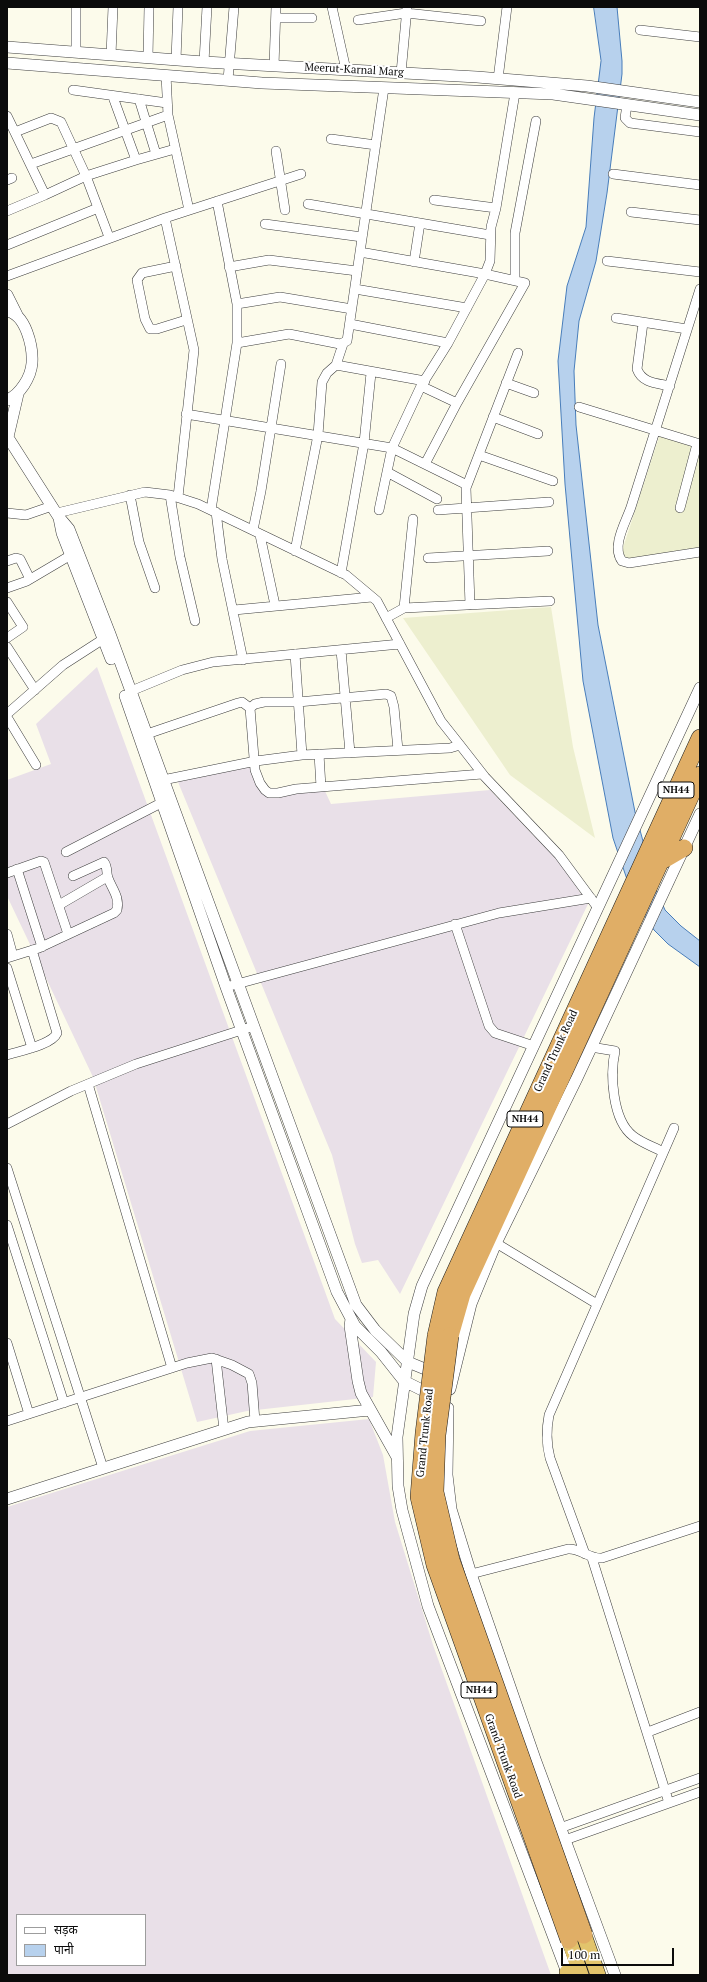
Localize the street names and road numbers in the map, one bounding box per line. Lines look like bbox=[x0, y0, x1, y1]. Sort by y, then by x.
street label: Meerut-Karnal Marg bbox=[304, 61, 404, 79]
road number: NH44 bbox=[658, 782, 694, 798]
street label: Grand Trunk Road bbox=[531, 1008, 581, 1094]
road number: NH44 bbox=[507, 1111, 543, 1127]
street label: Grand Trunk Road bbox=[414, 1388, 436, 1478]
road number: NH44 bbox=[461, 1682, 497, 1698]
street label: Grand Trunk Road bbox=[482, 1712, 524, 1800]

